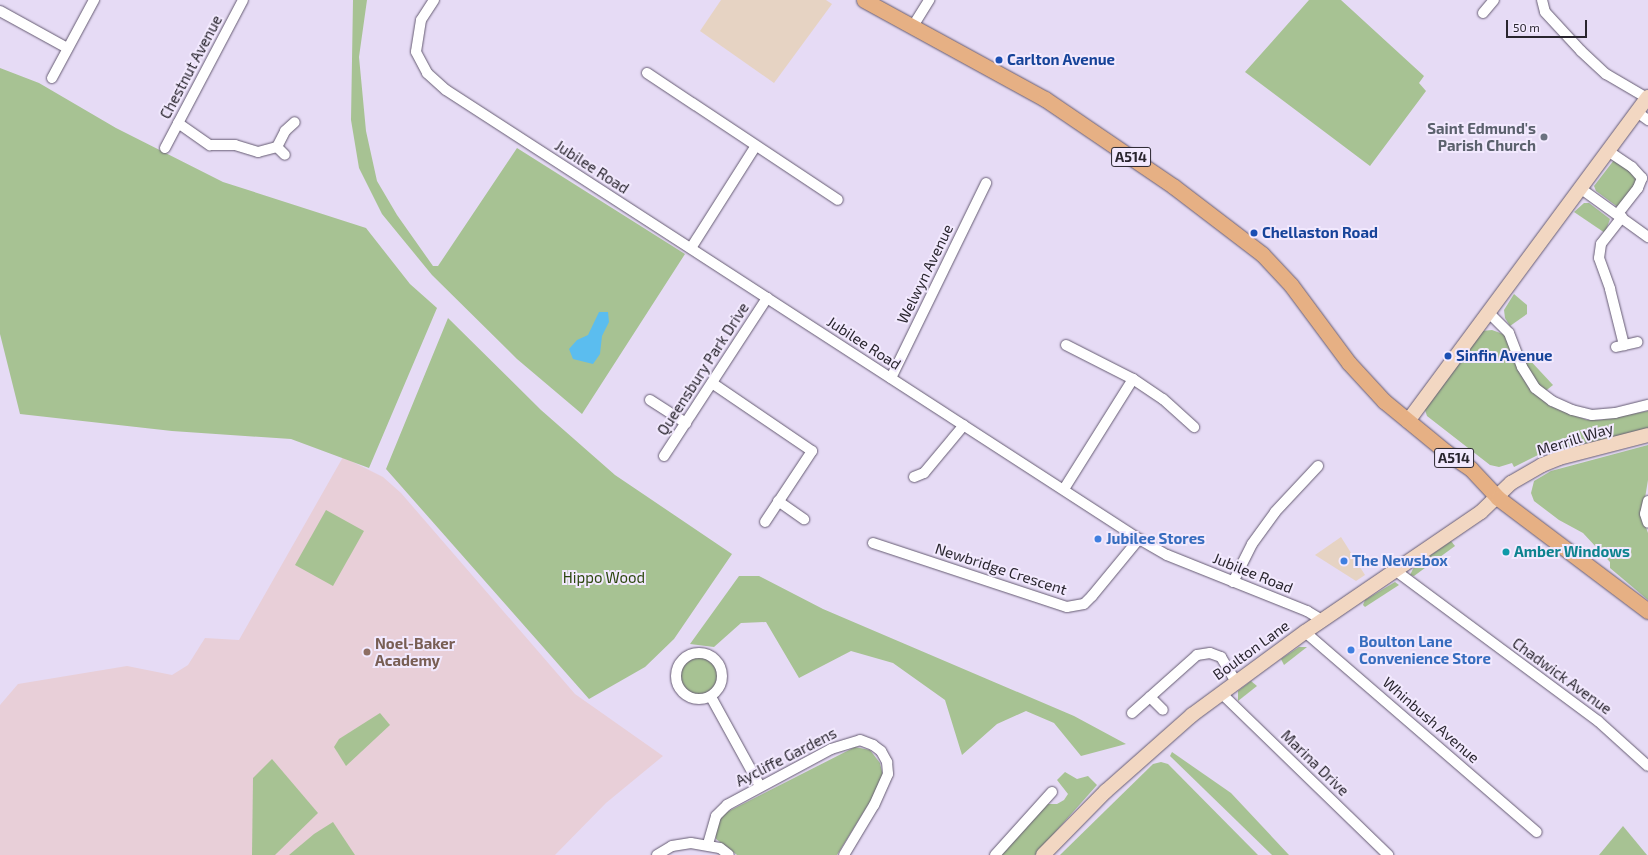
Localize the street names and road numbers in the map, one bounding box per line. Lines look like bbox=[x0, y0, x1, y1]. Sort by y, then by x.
street label: Chestnut Avenue bbox=[156, 12, 226, 122]
street label: Jubilee Road bbox=[552, 136, 632, 198]
road number: A514 bbox=[1111, 145, 1151, 169]
street label: Welwyn Avenue bbox=[893, 221, 957, 327]
street label: Queensbury Park Drive bbox=[653, 299, 753, 439]
street label: Jubilee Road bbox=[824, 312, 904, 374]
street label: Merrill Way bbox=[1534, 419, 1616, 459]
road number: A514 bbox=[1434, 446, 1474, 470]
street label: Newbridge Crescent bbox=[933, 539, 1069, 599]
street label: Jubilee Road bbox=[1211, 549, 1295, 597]
street label: Boulton Lane bbox=[1209, 616, 1293, 684]
street label: Chadwick Avenue bbox=[1509, 634, 1615, 718]
street label: Whinbush Avenue bbox=[1379, 673, 1483, 767]
street label: Aycliffe Gardens bbox=[733, 724, 839, 790]
street label: Marina Drive bbox=[1277, 726, 1353, 800]

